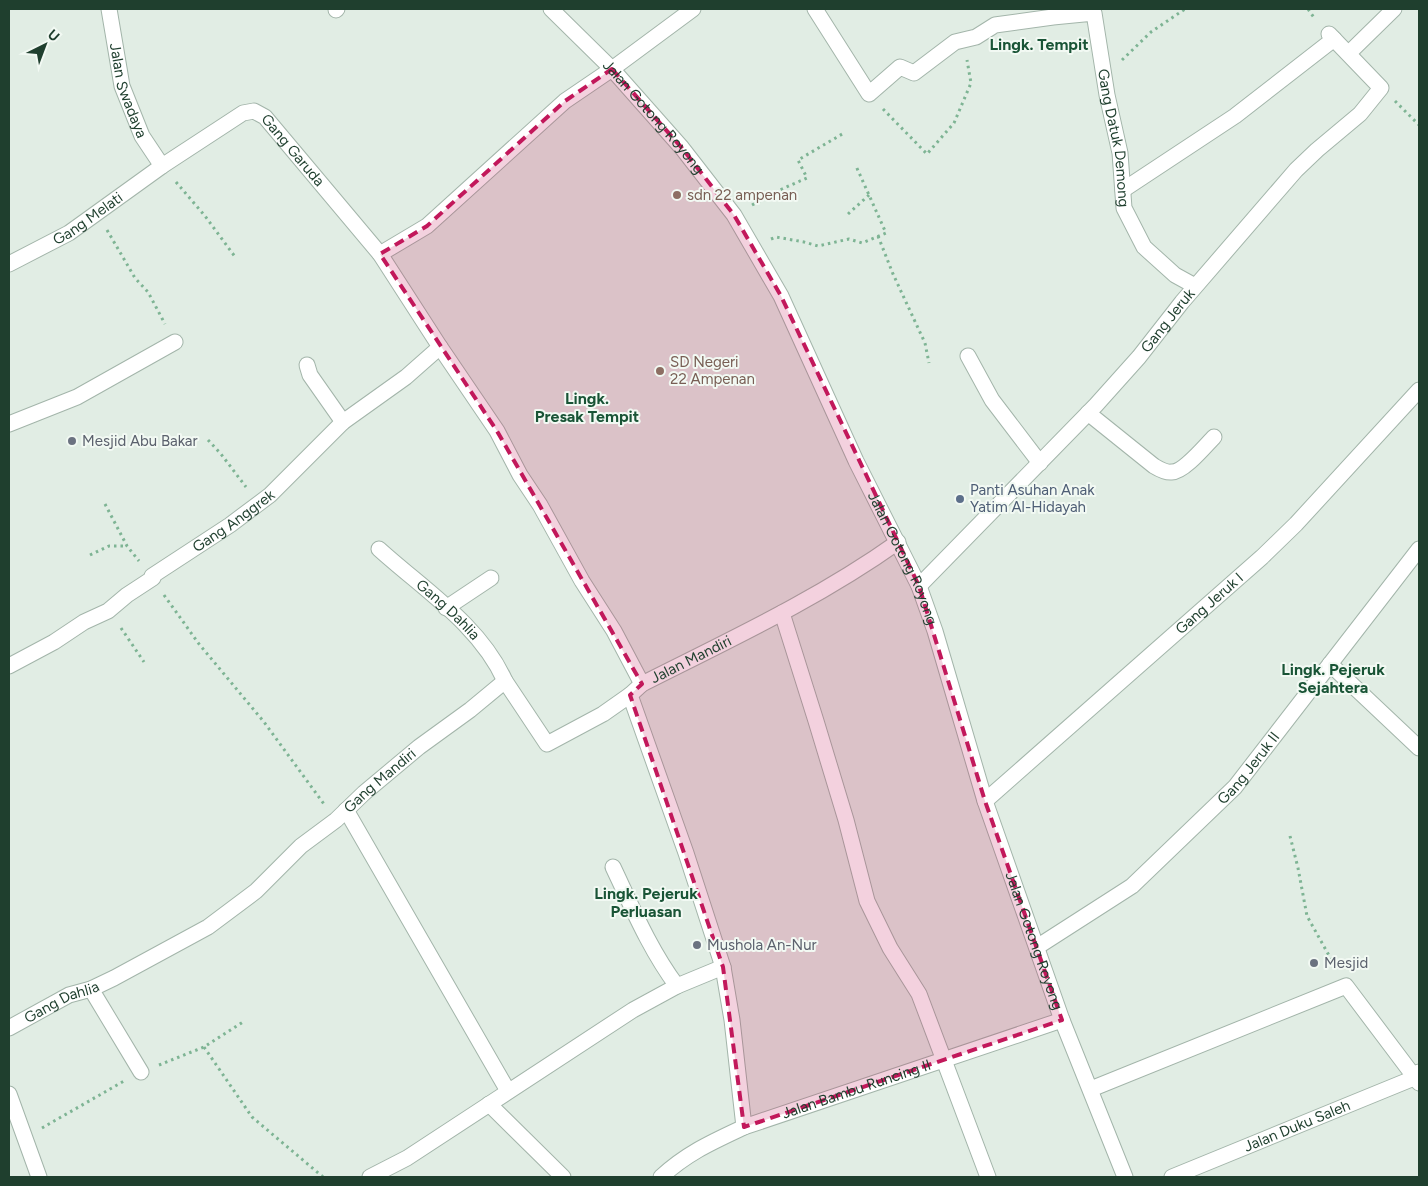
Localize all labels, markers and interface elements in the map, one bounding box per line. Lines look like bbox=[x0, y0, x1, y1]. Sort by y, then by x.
north arrow bbox=[20, 20, 70, 70]
text: U bbox=[44, 26, 63, 45]
district label: Lingk. Tempit bbox=[989, 35, 1089, 54]
street label: Jalan Swadaya bbox=[106, 42, 151, 141]
street label: Jalan Gotong Royong bbox=[599, 56, 708, 178]
street label: Gang Datuk Demong bbox=[1094, 68, 1133, 208]
street label: Gang Garuda bbox=[257, 110, 328, 190]
place label: sdn 22 ampenan bbox=[687, 186, 797, 204]
street label: Gang Melati bbox=[50, 188, 126, 249]
marker: sdn 22 ampenan bbox=[671, 189, 683, 201]
street label: Gang Jeruk bbox=[1137, 284, 1199, 356]
place label: SD Negeri 22 Ampenan bbox=[670, 353, 755, 388]
marker: SD Negeri 22 Ampenan bbox=[654, 365, 666, 377]
district label: Lingk. Presak Tempit bbox=[535, 389, 639, 426]
place label: Mesjid Abu Bakar bbox=[82, 432, 198, 450]
marker: Mesjid Abu Bakar bbox=[66, 435, 78, 447]
place label: Panti Asuhan Anak Yatim Al-Hidayah bbox=[970, 481, 1095, 516]
street label: Gang Anggrek bbox=[189, 485, 279, 556]
street label: Jalan Gotong Royong bbox=[864, 489, 941, 628]
marker: Panti Asuhan Anak Yatim Al-Hidayah bbox=[954, 493, 966, 505]
street label: Gang Jeruk I bbox=[1172, 569, 1247, 638]
street label: Gang Dahlia bbox=[413, 575, 484, 644]
street label: Jalan Mandiri bbox=[648, 632, 734, 687]
district label: Lingk. Pejeruk Sejahtera bbox=[1281, 660, 1385, 697]
street label: Gang Jeruk II bbox=[1214, 728, 1283, 808]
street label: Gang Mandiri bbox=[340, 744, 420, 817]
street label: Jalan Gotong Royong bbox=[1002, 869, 1067, 1012]
district label: Lingk. Pejeruk Perluasan bbox=[594, 884, 698, 921]
place label: Mushola An-Nur bbox=[707, 936, 817, 954]
marker: Mushola An-Nur bbox=[691, 939, 703, 951]
place label: Mesjid bbox=[1324, 954, 1368, 972]
marker: Mesjid bbox=[1308, 957, 1320, 969]
street label: Gang Dahlia bbox=[21, 977, 102, 1027]
street label: Jalan Bambu Runcing II bbox=[780, 1056, 933, 1123]
street label: Jalan Duku Saleh bbox=[1241, 1096, 1353, 1156]

